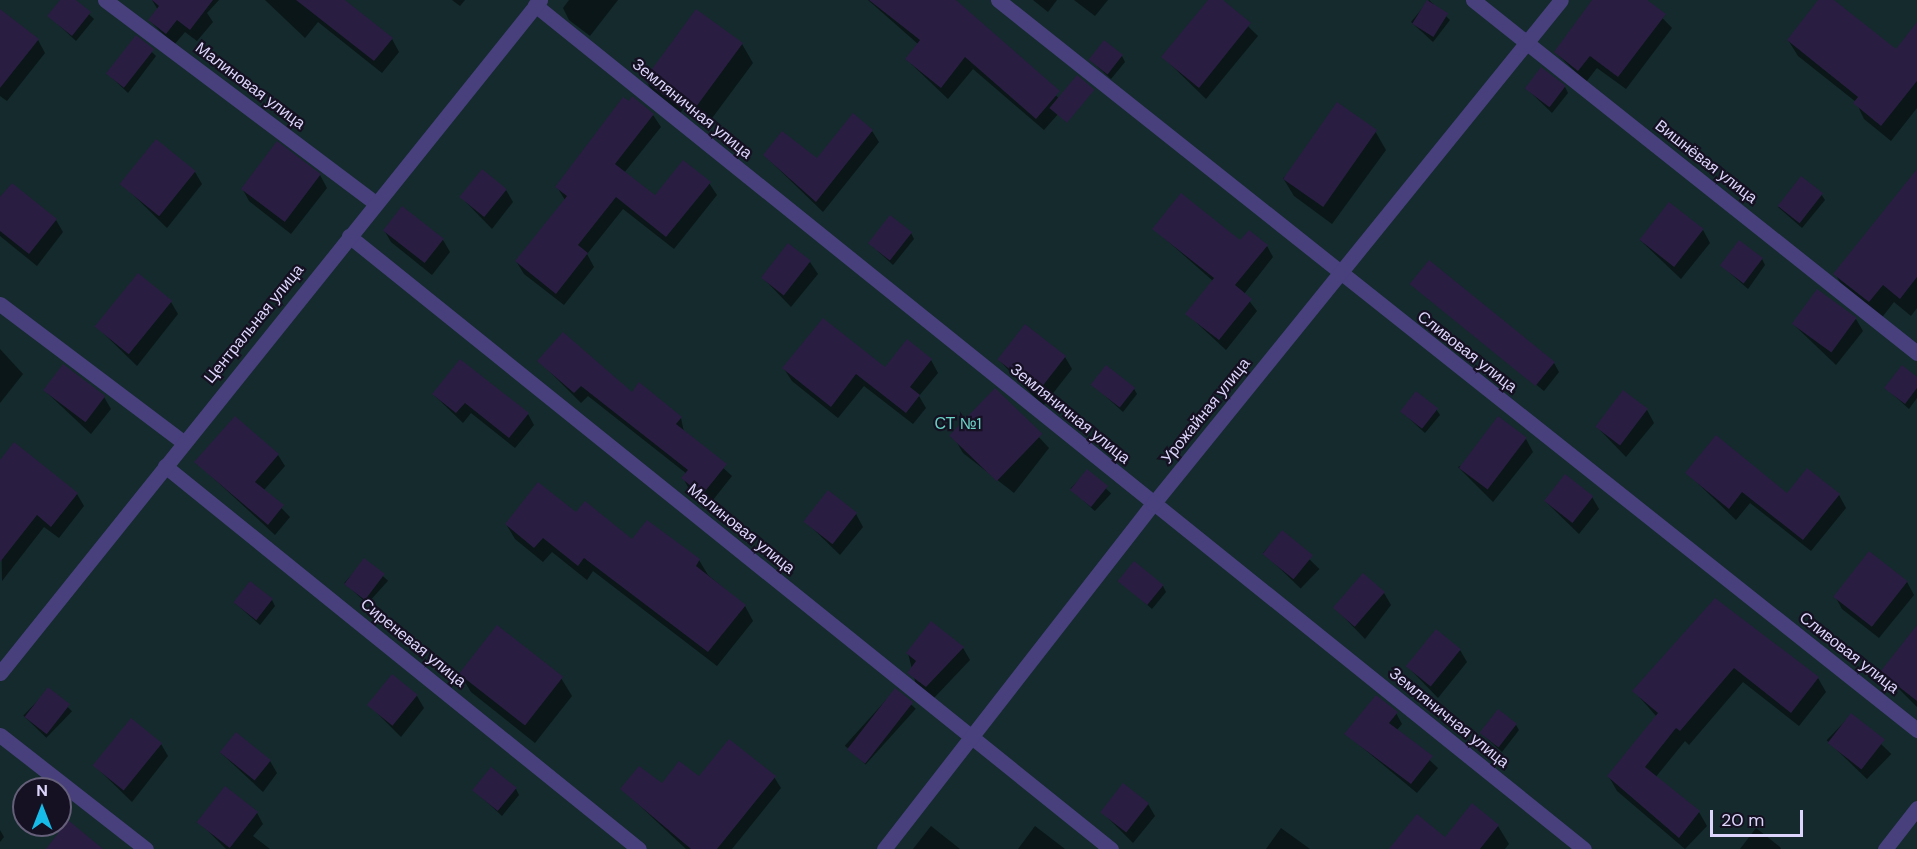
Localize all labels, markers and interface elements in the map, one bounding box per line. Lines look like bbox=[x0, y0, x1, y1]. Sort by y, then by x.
street label: Малиновая улица bbox=[191, 38, 309, 134]
street label: Земляничная улица bbox=[628, 55, 756, 163]
street label: Вишнёвая улица bbox=[1651, 116, 1761, 208]
street label: Центральная улица bbox=[200, 261, 308, 387]
street label: Сливовая улица bbox=[1413, 307, 1521, 397]
street label: Урожайная улица bbox=[1158, 354, 1254, 468]
street label: Земляничная улица bbox=[1006, 360, 1134, 468]
park label: СТ №1 bbox=[934, 414, 982, 434]
street label: Малиновая улица bbox=[683, 480, 799, 578]
street label: Сиреневая улица bbox=[356, 595, 470, 691]
street label: Сливовая улица bbox=[1795, 608, 1903, 698]
street label: Земляничная улица bbox=[1385, 664, 1513, 772]
north arrow bbox=[12, 777, 72, 837]
text: N bbox=[36, 780, 48, 801]
scale bar bbox=[1713, 798, 1806, 836]
text: 20 m bbox=[1721, 808, 1764, 832]

